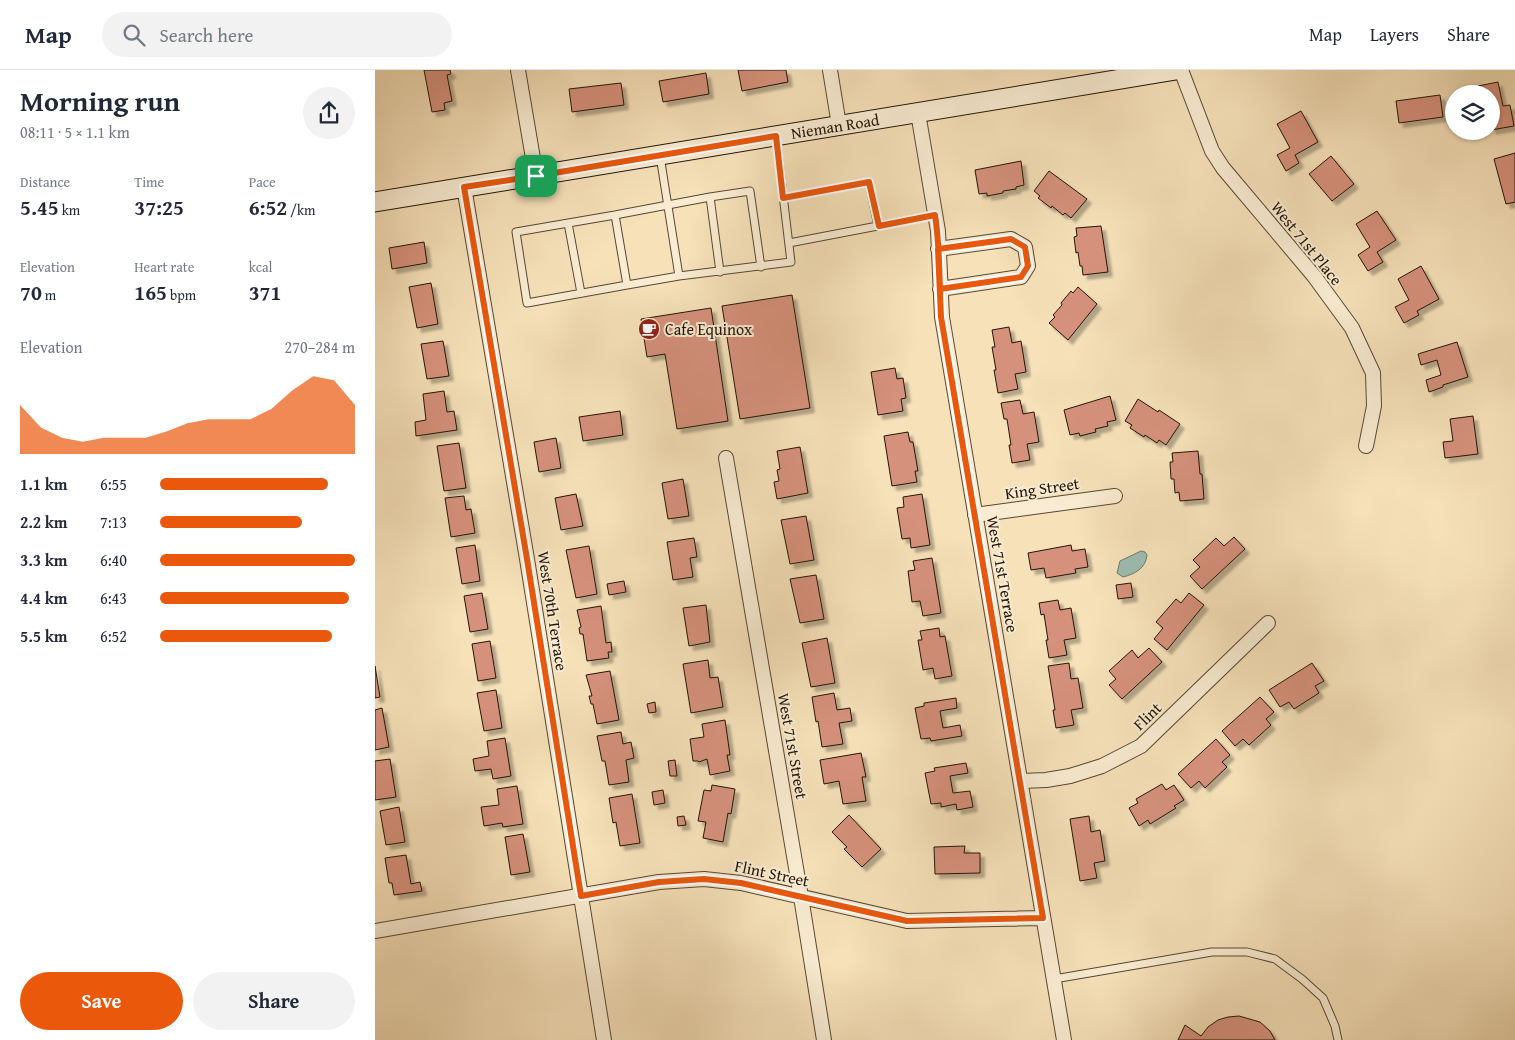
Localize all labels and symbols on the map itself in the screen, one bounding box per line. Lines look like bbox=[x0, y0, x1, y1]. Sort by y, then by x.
street label: Nieman Road bbox=[789, 107, 881, 145]
pin bbox=[515, 155, 557, 197]
street label: West 71st Place bbox=[1266, 196, 1348, 290]
cafe icon: Cafe Equinox bbox=[637, 317, 661, 341]
place label: Cafe Equinox bbox=[665, 317, 753, 341]
street label: King Street bbox=[1003, 471, 1081, 505]
street label: West 71st Terrace bbox=[981, 514, 1025, 634]
street label: West 70th Terrace bbox=[532, 550, 574, 672]
street label: West 71st Street bbox=[772, 691, 814, 801]
street label: Flint bbox=[1127, 696, 1167, 736]
street label: Flint Street bbox=[733, 853, 812, 893]

